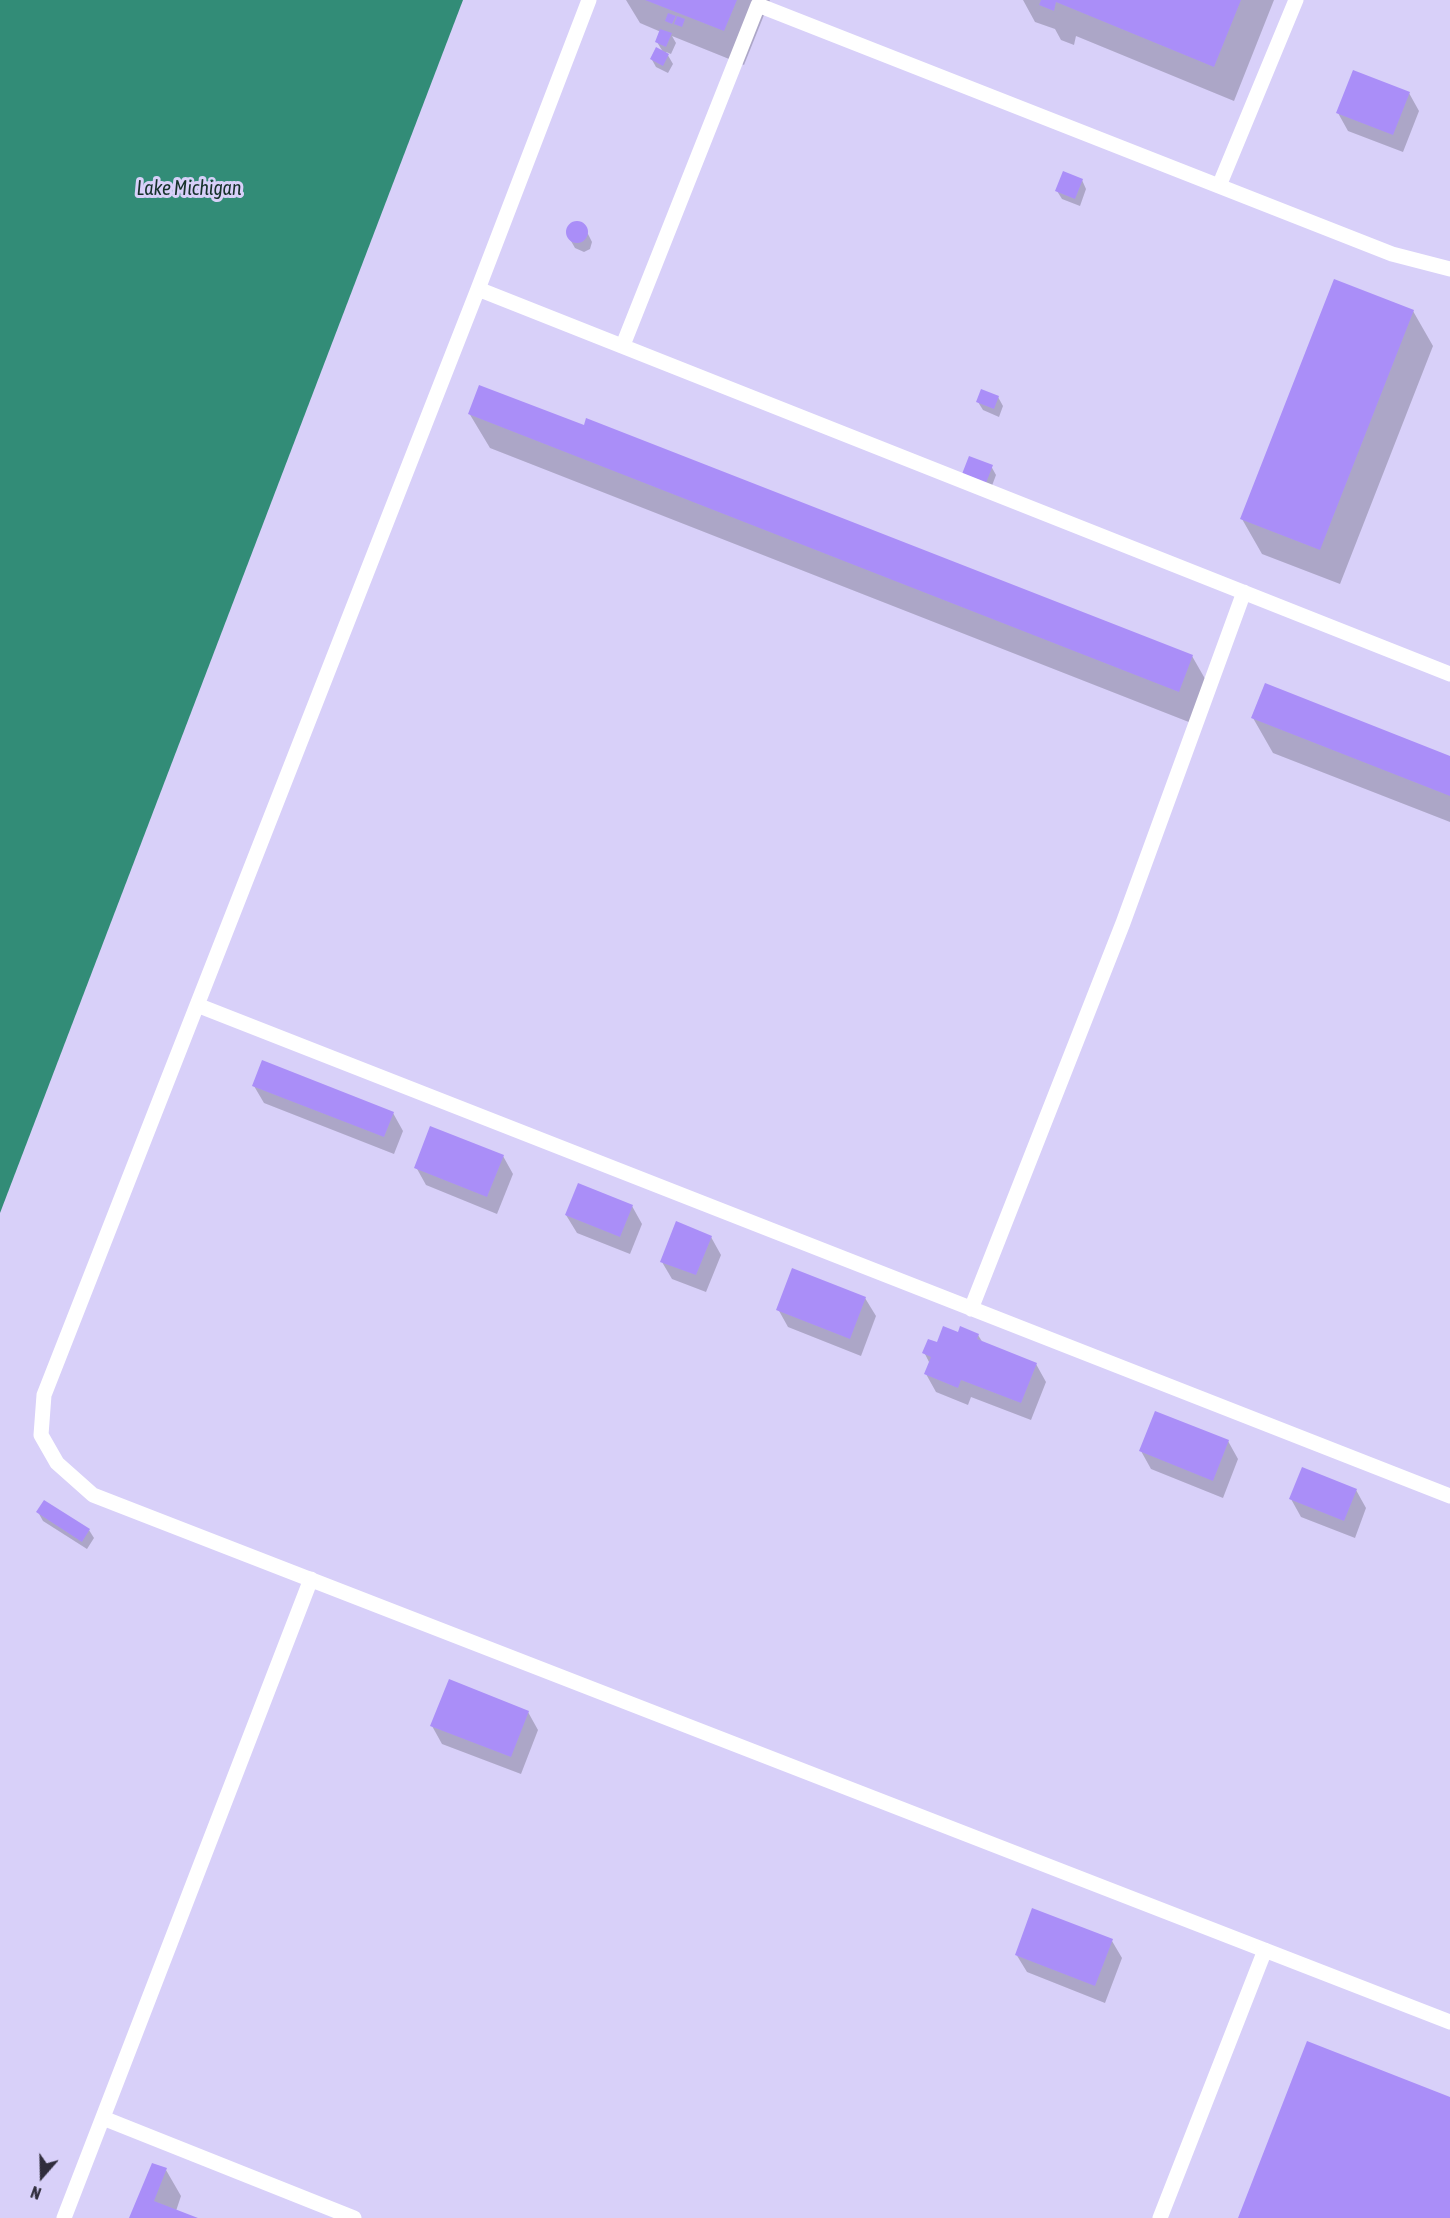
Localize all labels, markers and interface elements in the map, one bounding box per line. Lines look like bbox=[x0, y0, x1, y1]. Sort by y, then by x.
water label: Lake Michigan bbox=[137, 177, 241, 201]
north arrow bbox=[12, 2146, 72, 2206]
text: N bbox=[28, 2183, 43, 2203]

